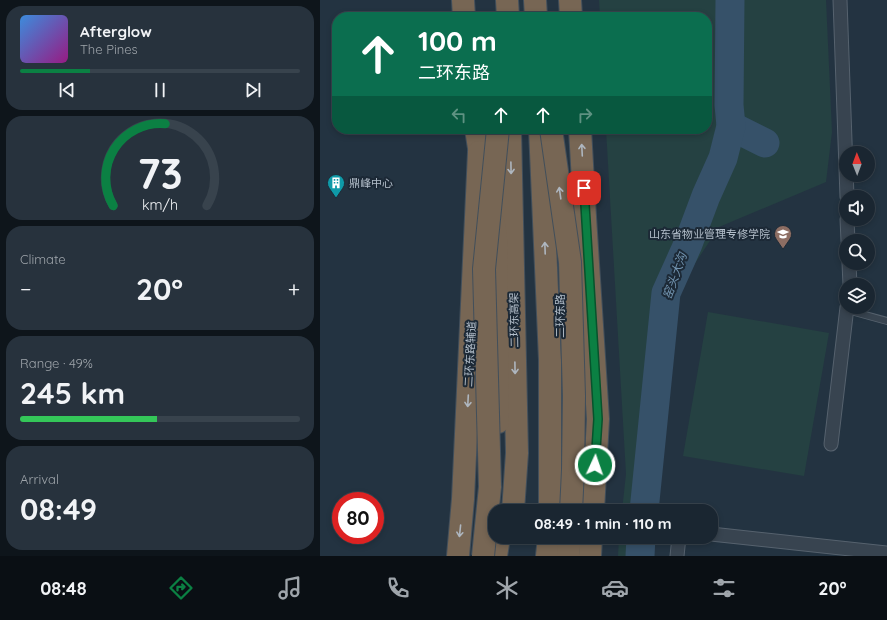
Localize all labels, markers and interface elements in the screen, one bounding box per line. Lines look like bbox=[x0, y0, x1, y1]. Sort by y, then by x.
text: Afterglow bbox=[80, 22, 152, 41]
text: 100 m bbox=[418, 23, 497, 58]
icon: ahead bbox=[352, 28, 404, 80]
text: The Pines bbox=[80, 41, 138, 57]
text: 二环东路 bbox=[418, 61, 490, 84]
icon: previous bbox=[56, 79, 78, 101]
icon: pause bbox=[149, 79, 171, 101]
icon: next bbox=[242, 79, 264, 101]
icon: left bbox=[448, 104, 470, 126]
icon: ahead bbox=[490, 104, 512, 126]
icon: ahead bbox=[532, 104, 554, 126]
icon: right bbox=[574, 104, 596, 126]
one-way arrow bbox=[578, 144, 585, 157]
north arrow bbox=[839, 146, 875, 182]
map controls bbox=[839, 146, 875, 314]
text: 73 bbox=[137, 147, 183, 199]
one-way arrow bbox=[507, 161, 515, 174]
pin bbox=[567, 171, 601, 205]
building icon: 鼎峰中心 bbox=[326, 173, 346, 198]
place label: 鼎峰中心 bbox=[349, 176, 393, 190]
icon: arrive bbox=[573, 177, 595, 199]
one-way arrow bbox=[556, 187, 564, 200]
button: sound bbox=[839, 190, 875, 226]
text: km/h bbox=[142, 196, 178, 214]
school or university icon: 山东省物业管理专修学院 bbox=[773, 224, 793, 249]
place label: 山东省物业管理专修学院 bbox=[649, 227, 770, 241]
button: search bbox=[839, 234, 875, 270]
one-way arrow bbox=[542, 242, 549, 255]
water label: 窑头大沟 bbox=[659, 249, 690, 301]
text: Climate bbox=[20, 251, 66, 267]
text: 20° bbox=[136, 270, 183, 308]
text: − bbox=[20, 275, 31, 303]
text: + bbox=[288, 275, 300, 303]
button: layers bbox=[839, 278, 875, 314]
street label: 二环东高架 bbox=[507, 292, 521, 348]
street label: 二环东路 bbox=[553, 294, 567, 338]
street label: 二环东路辅道 bbox=[461, 321, 479, 387]
text: Range · 49% bbox=[20, 355, 93, 371]
one-way arrow bbox=[512, 361, 519, 374]
text: 245 km bbox=[20, 374, 125, 412]
one-way arrow bbox=[464, 394, 471, 407]
position arrow bbox=[574, 444, 616, 486]
text: Arrival bbox=[20, 471, 59, 487]
text: 08:49 bbox=[20, 490, 97, 528]
speed limit sign: 80 bbox=[332, 492, 384, 544]
text: 08:49 · 1 min · 110 m bbox=[534, 514, 672, 533]
one-way arrow bbox=[456, 524, 464, 537]
icon: directions bbox=[167, 574, 195, 602]
icon: music bbox=[276, 574, 304, 602]
icon: phone bbox=[384, 574, 412, 602]
icon: climate bbox=[493, 574, 521, 602]
icon: car bbox=[601, 574, 629, 602]
icon: filters bbox=[710, 574, 738, 602]
text: 08:48 bbox=[40, 577, 87, 600]
text: 20° bbox=[818, 577, 847, 600]

